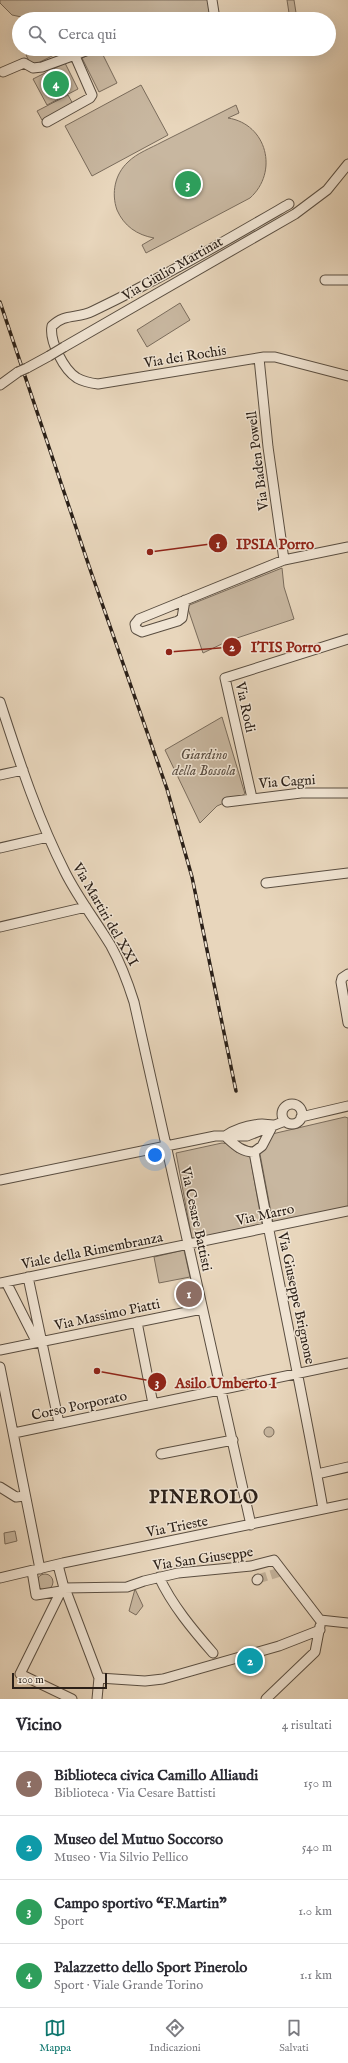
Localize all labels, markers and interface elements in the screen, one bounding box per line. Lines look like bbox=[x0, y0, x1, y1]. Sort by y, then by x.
search box bbox=[12, 12, 336, 56]
icon: search bbox=[26, 23, 48, 45]
text: Cerca qui bbox=[58, 25, 117, 44]
pin: 4 bbox=[43, 69, 69, 99]
pin: 3 bbox=[175, 169, 201, 199]
street label: Via Giulio Martinat bbox=[118, 233, 226, 306]
street label: Via dei Rochis bbox=[142, 342, 228, 373]
street label: Via Baden Powell bbox=[243, 410, 273, 513]
callout: IPSIA Porro bbox=[208, 530, 322, 557]
text: IPSIA Porro bbox=[236, 535, 314, 554]
text: 1 bbox=[216, 537, 221, 552]
callout: ITIS Porro bbox=[222, 633, 329, 660]
text: ITIS Porro bbox=[251, 638, 321, 657]
text: 2 bbox=[229, 640, 235, 655]
street label: Via Rodi bbox=[231, 679, 259, 734]
park label: Giardino della Bossola bbox=[171, 746, 236, 780]
street label: Via Cagni bbox=[257, 771, 316, 793]
street label: Via Martiri del XXI bbox=[68, 859, 142, 969]
your location bbox=[145, 1145, 165, 1165]
street label: Via Cesare Battisti bbox=[176, 1164, 216, 1273]
street label: Via Marro bbox=[233, 1200, 296, 1230]
street label: Viale della Rimembranza bbox=[19, 1228, 165, 1274]
street label: Via Giuseppe Brignone bbox=[273, 1230, 319, 1366]
pin: 1 bbox=[176, 1279, 202, 1309]
street label: Via Massimo Piatti bbox=[52, 1295, 162, 1335]
callout: Asilo Umberto I bbox=[147, 1369, 285, 1396]
text: Asilo Umberto I bbox=[174, 1374, 278, 1393]
text: 3 bbox=[155, 1375, 159, 1390]
street label: Corso Porporato bbox=[30, 1387, 129, 1425]
district label: PINEROLO bbox=[149, 1487, 259, 1510]
street label: Via Trieste bbox=[144, 1512, 210, 1542]
street label: Via San Giuseppe bbox=[151, 1543, 255, 1575]
pin: 2 bbox=[237, 1646, 263, 1676]
scale bar bbox=[12, 1671, 107, 1690]
text: 100 m bbox=[18, 1673, 44, 1687]
text: Vicino bbox=[16, 1715, 62, 1736]
text: 4 risultati bbox=[282, 1717, 332, 1734]
text: Biblioteca civica Camillo Alliaudi bbox=[54, 1766, 258, 1785]
text: 1 bbox=[27, 1775, 31, 1792]
text: 150 m bbox=[303, 1775, 332, 1792]
text: Biblioteca · Via Cesare Battisti bbox=[54, 1785, 216, 1802]
text: Museo del Mutuo Soccorso bbox=[54, 1830, 223, 1849]
text: 2 bbox=[26, 1839, 32, 1856]
text: 540 m bbox=[302, 1839, 332, 1856]
text: Museo · Via Silvio Pellico bbox=[54, 1849, 188, 1866]
text: Campo sportivo “F.Martin” bbox=[54, 1894, 227, 1913]
text: 3 bbox=[27, 1903, 31, 1920]
text: 1.0 km bbox=[298, 1903, 332, 1920]
text: Sport bbox=[54, 1913, 84, 1930]
text: Palazzetto dello Sport Pinerolo bbox=[54, 1958, 247, 1977]
text: 4 bbox=[26, 1967, 32, 1984]
text: 1.1 km bbox=[300, 1967, 332, 1984]
text: Sport · Viale Grande Torino bbox=[54, 1977, 203, 1994]
tab: Mappa bbox=[39, 2017, 71, 2055]
tab: Indicazioni bbox=[149, 2017, 201, 2055]
tab: Salvati bbox=[279, 2017, 309, 2055]

